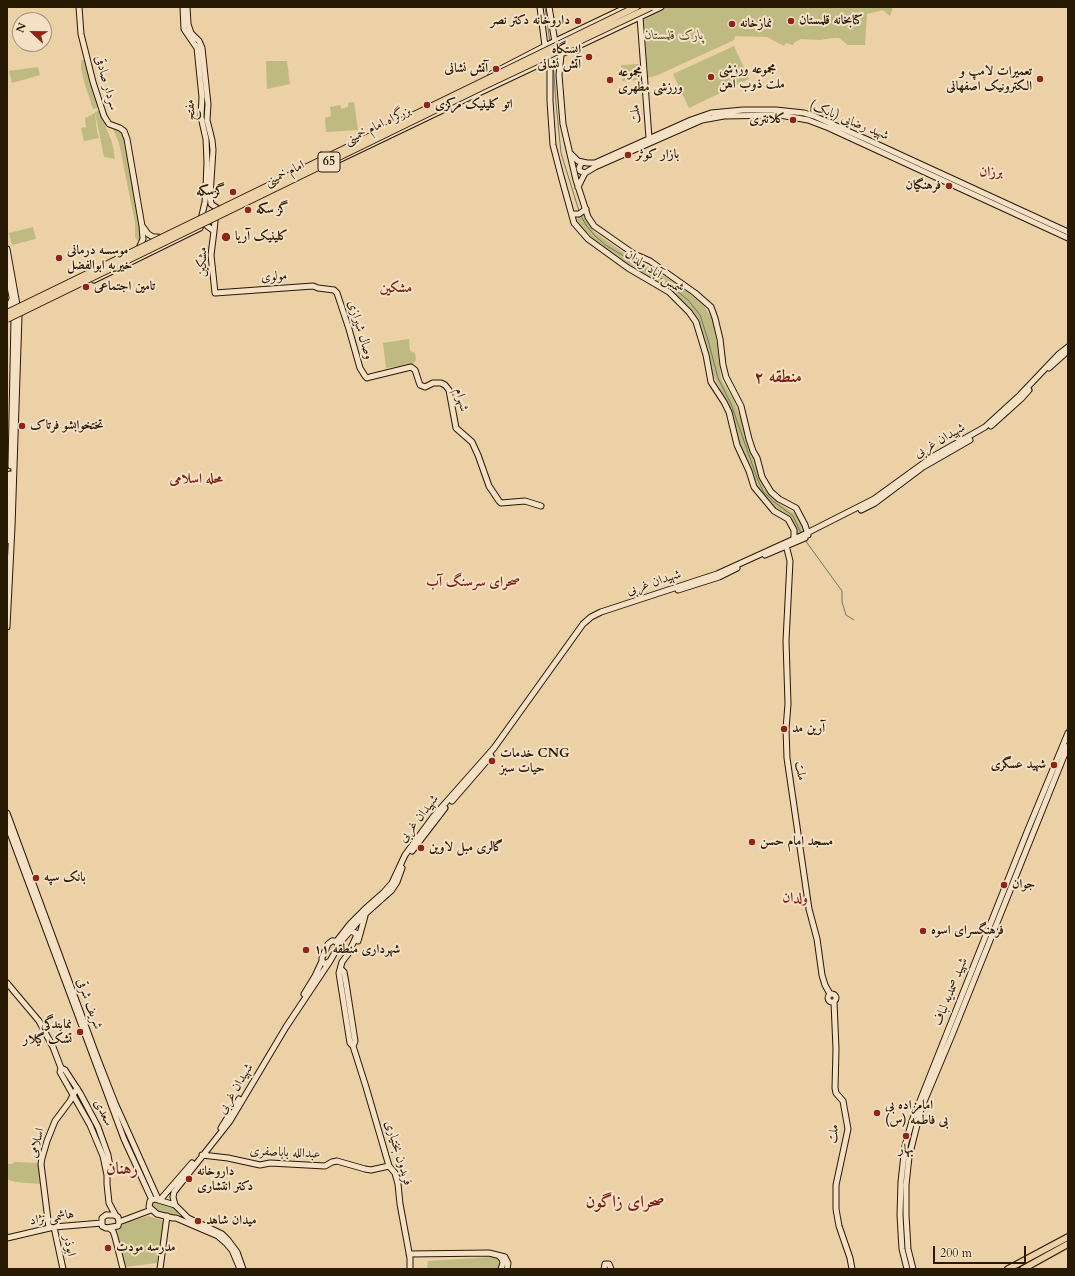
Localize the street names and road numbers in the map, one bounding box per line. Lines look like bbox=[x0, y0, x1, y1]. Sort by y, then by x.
street label: سردار صادقی bbox=[91, 54, 121, 112]
street label: شهید رضایی (بابک) bbox=[807, 98, 891, 144]
street label: مفتح bbox=[182, 99, 200, 121]
street label: بزرگراه امام خمینی bbox=[342, 103, 414, 149]
street label: ملت bbox=[628, 104, 644, 124]
road number: 65 bbox=[318, 152, 340, 172]
street label: امام خمینی bbox=[263, 158, 307, 190]
street label: مشکین bbox=[195, 247, 211, 277]
street label: شمس آباد ولدان bbox=[622, 247, 686, 297]
street label: مولوی bbox=[260, 269, 288, 285]
street label: وصال شیرازی bbox=[344, 299, 376, 361]
street label: شهرام bbox=[451, 387, 471, 413]
street label: شهیدان غربی bbox=[912, 420, 968, 462]
street label: شهیدان غربی bbox=[625, 567, 683, 599]
street label: ملت bbox=[791, 760, 809, 782]
street label: شهیدان غربی bbox=[395, 792, 443, 846]
street label: شهید صمدیه لباف bbox=[930, 956, 972, 1028]
street label: شریف شرقی bbox=[73, 976, 105, 1032]
street label: شهیدان غربی bbox=[215, 1061, 257, 1117]
street label: سعدی bbox=[90, 1097, 116, 1129]
street label: فریدون بختیاری bbox=[381, 1119, 415, 1187]
street label: ملت bbox=[825, 1124, 843, 1144]
street label: اسلامی bbox=[25, 1126, 49, 1160]
street label: عبدالله باباصفری bbox=[249, 1143, 321, 1163]
street label: هاشمی نژاد bbox=[29, 1207, 75, 1229]
street label: ابوذر bbox=[59, 1234, 79, 1258]

